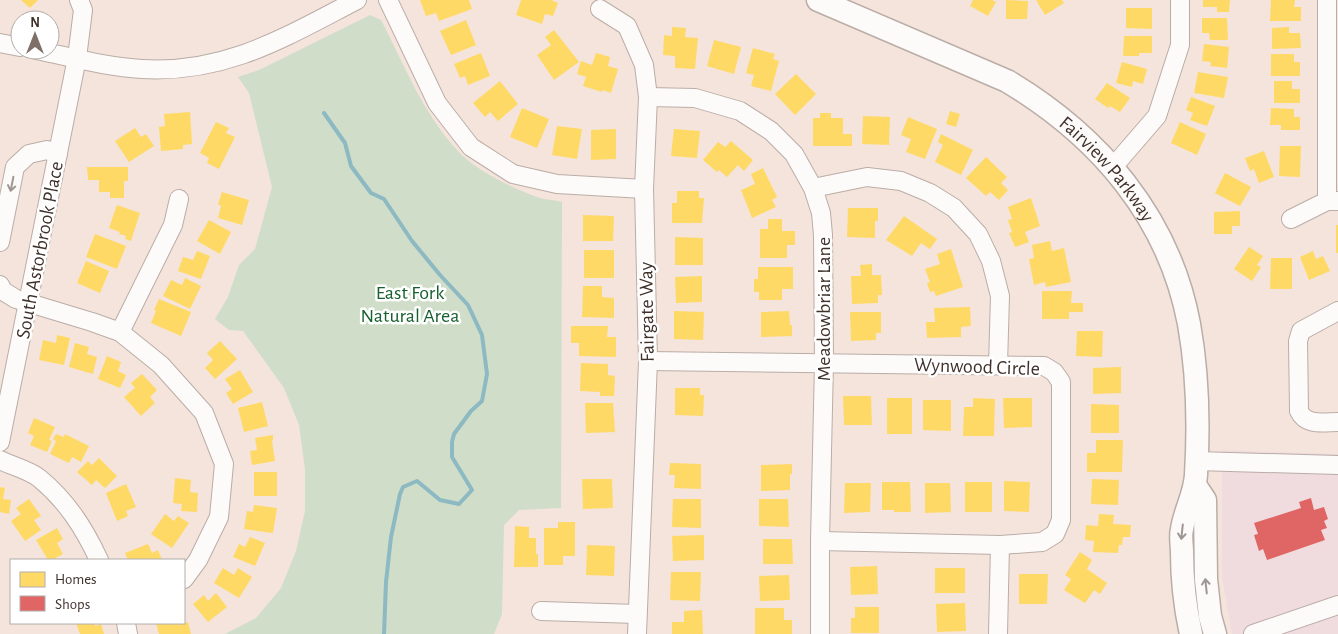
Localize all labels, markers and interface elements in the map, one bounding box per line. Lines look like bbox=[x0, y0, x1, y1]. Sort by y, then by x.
north arrow bbox=[10, 10, 60, 60]
text: N bbox=[30, 16, 40, 30]
street label: Fairview Parkway bbox=[1055, 113, 1158, 226]
street label: South Astorbrook Place bbox=[13, 160, 67, 341]
one-way arrow bbox=[6, 175, 16, 191]
street label: Meadowbriar Lane bbox=[814, 237, 834, 381]
street label: Fairgate Way bbox=[636, 261, 658, 362]
park label: East Fork Natural Area bbox=[361, 283, 459, 326]
street label: Wynwood Circle bbox=[914, 355, 1040, 379]
one-way arrow bbox=[1178, 523, 1187, 539]
legend bbox=[10, 559, 185, 624]
text: Homes bbox=[55, 572, 97, 587]
one-way arrow bbox=[1202, 578, 1211, 594]
text: Shops bbox=[55, 597, 90, 612]

